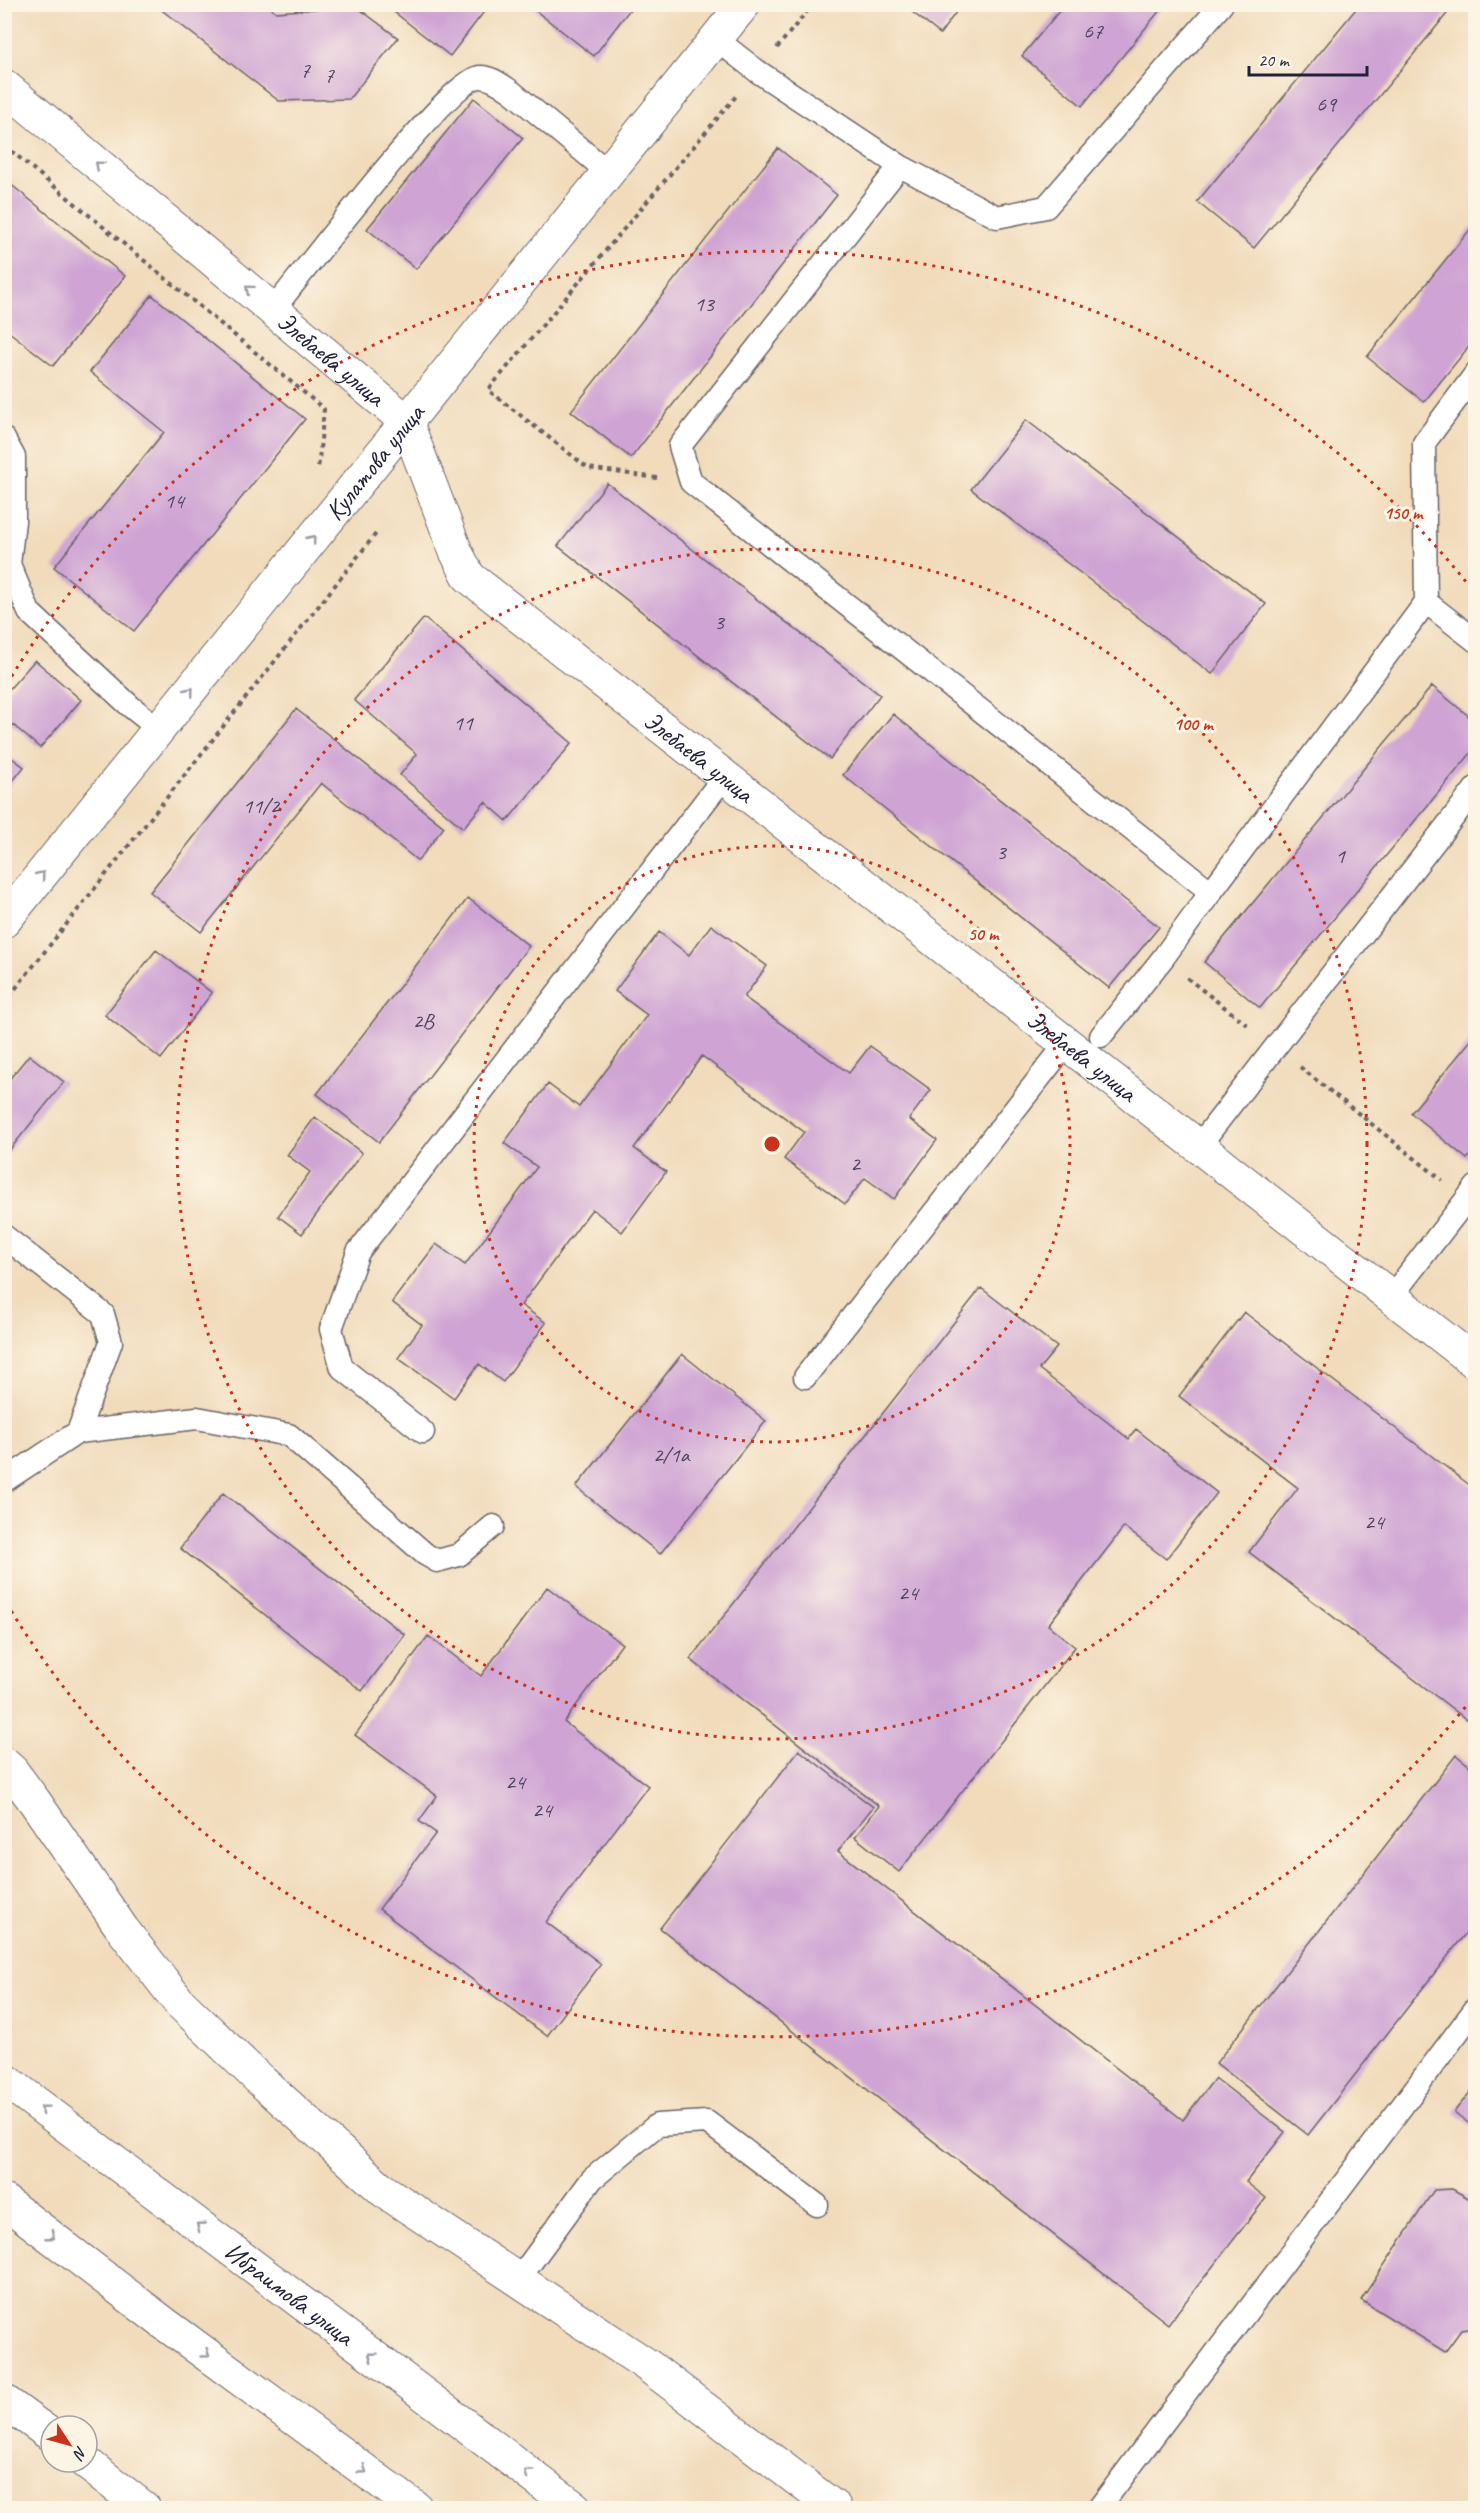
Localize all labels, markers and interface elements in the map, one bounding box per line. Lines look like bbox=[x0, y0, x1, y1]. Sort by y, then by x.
house number: 67 bbox=[1083, 17, 1104, 45]
scale bar bbox=[1249, 39, 1368, 77]
text: 20 m bbox=[1258, 49, 1291, 71]
house number: 7 bbox=[300, 56, 311, 84]
house number: 7 bbox=[324, 61, 335, 89]
house number: 69 bbox=[1316, 90, 1338, 118]
one-way arrow bbox=[95, 161, 106, 172]
one-way arrow bbox=[245, 286, 256, 297]
house number: 13 bbox=[694, 290, 716, 318]
street label: Элебаева улица bbox=[270, 305, 393, 415]
street label: Кулатова улица bbox=[318, 396, 433, 527]
house number: 14 bbox=[164, 487, 186, 515]
text: 150 m bbox=[1384, 502, 1424, 524]
one-way arrow bbox=[305, 534, 316, 545]
house number: 3 bbox=[714, 608, 726, 636]
one-way arrow bbox=[182, 686, 193, 697]
street label: Элебаева улица bbox=[637, 704, 761, 811]
house number: 11 bbox=[453, 709, 474, 737]
text: 100 m bbox=[1174, 713, 1214, 735]
house number: 11/2 bbox=[243, 792, 282, 820]
house number: 3 bbox=[996, 838, 1008, 866]
house number: 1 bbox=[1335, 842, 1346, 870]
one-way arrow bbox=[34, 871, 45, 882]
text: 50 m bbox=[968, 923, 1000, 945]
street label: Элебаева улица bbox=[1020, 1003, 1145, 1110]
house number: 2В bbox=[412, 1007, 435, 1035]
centre of rings bbox=[762, 1134, 782, 1154]
house number: 2 bbox=[850, 1150, 862, 1178]
house number: 2/1а bbox=[653, 1441, 691, 1469]
house number: 24 bbox=[1364, 1508, 1386, 1536]
house number: 24 bbox=[898, 1579, 920, 1607]
house number: 24 bbox=[505, 1768, 527, 1796]
house number: 24 bbox=[532, 1796, 554, 1824]
one-way arrow bbox=[40, 2105, 51, 2116]
one-way arrow bbox=[196, 2222, 207, 2233]
one-way arrow bbox=[44, 2229, 55, 2240]
street label: Ибраимова улица bbox=[218, 2235, 362, 2354]
one-way arrow bbox=[199, 2347, 210, 2358]
one-way arrow bbox=[368, 2352, 379, 2363]
north arrow bbox=[39, 2414, 99, 2474]
text: N bbox=[68, 2442, 91, 2465]
one-way arrow bbox=[357, 2463, 368, 2474]
one-way arrow bbox=[524, 2470, 535, 2481]

